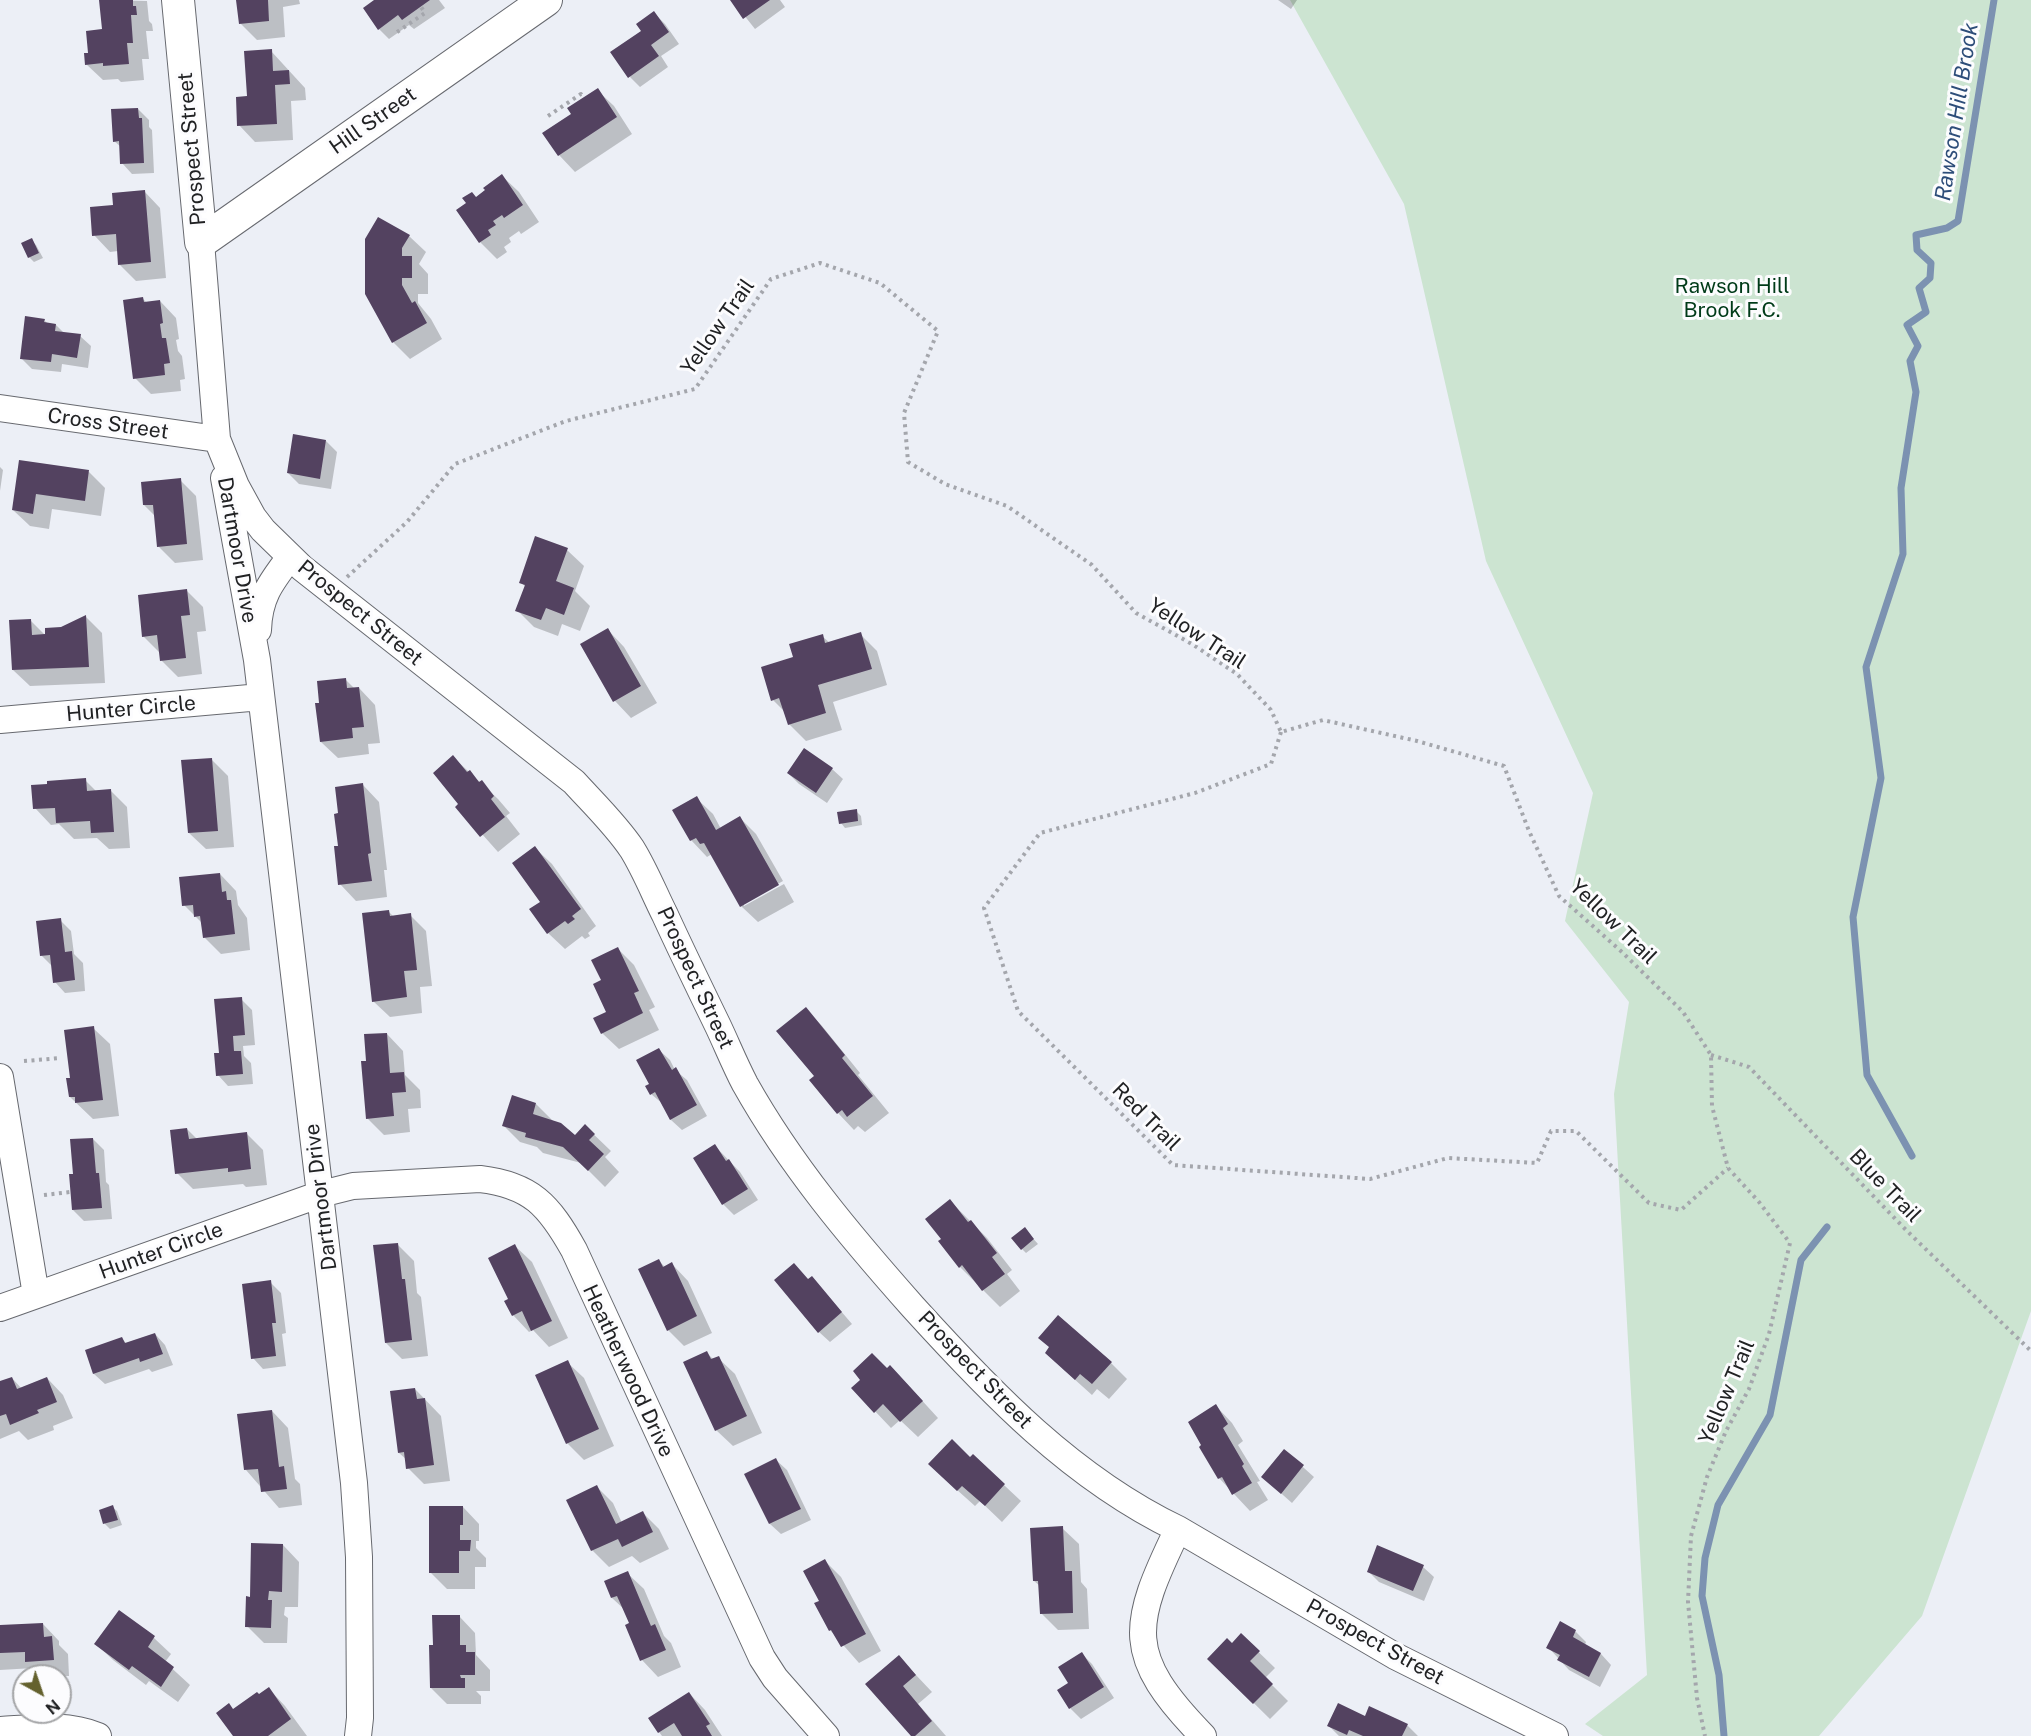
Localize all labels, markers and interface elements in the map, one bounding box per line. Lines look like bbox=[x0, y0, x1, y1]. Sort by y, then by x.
water label: Rawson Hill Brook bbox=[1930, 21, 1984, 203]
street label: Prospect Street bbox=[173, 71, 211, 227]
street label: Hill Street bbox=[325, 82, 421, 160]
street label: Yellow Trail bbox=[676, 274, 760, 380]
park label: Rawson Hill Brook F.C. bbox=[1675, 274, 1789, 324]
street label: Cross Street bbox=[46, 403, 170, 445]
street label: Dartmoor Drive bbox=[212, 475, 262, 625]
street label: Prospect Street bbox=[292, 555, 428, 671]
street label: Yellow Trail bbox=[1143, 593, 1251, 675]
street label: Hunter Circle bbox=[65, 691, 197, 727]
street label: Yellow Trail bbox=[1564, 874, 1662, 970]
street label: Prospect Street bbox=[651, 903, 739, 1053]
street label: Red Trail bbox=[1107, 1078, 1185, 1156]
street label: Dartmoor Drive bbox=[299, 1122, 343, 1272]
street label: Blue Trail bbox=[1844, 1144, 1926, 1228]
street label: Hunter Circle bbox=[96, 1217, 226, 1285]
street label: Heatherwood Drive bbox=[577, 1281, 679, 1461]
street label: Prospect Street bbox=[913, 1306, 1037, 1434]
street label: Yellow Trail bbox=[1694, 1336, 1760, 1448]
street label: Prospect Street bbox=[1302, 1594, 1448, 1690]
north arrow bbox=[12, 1664, 72, 1724]
text: N bbox=[42, 1695, 64, 1718]

